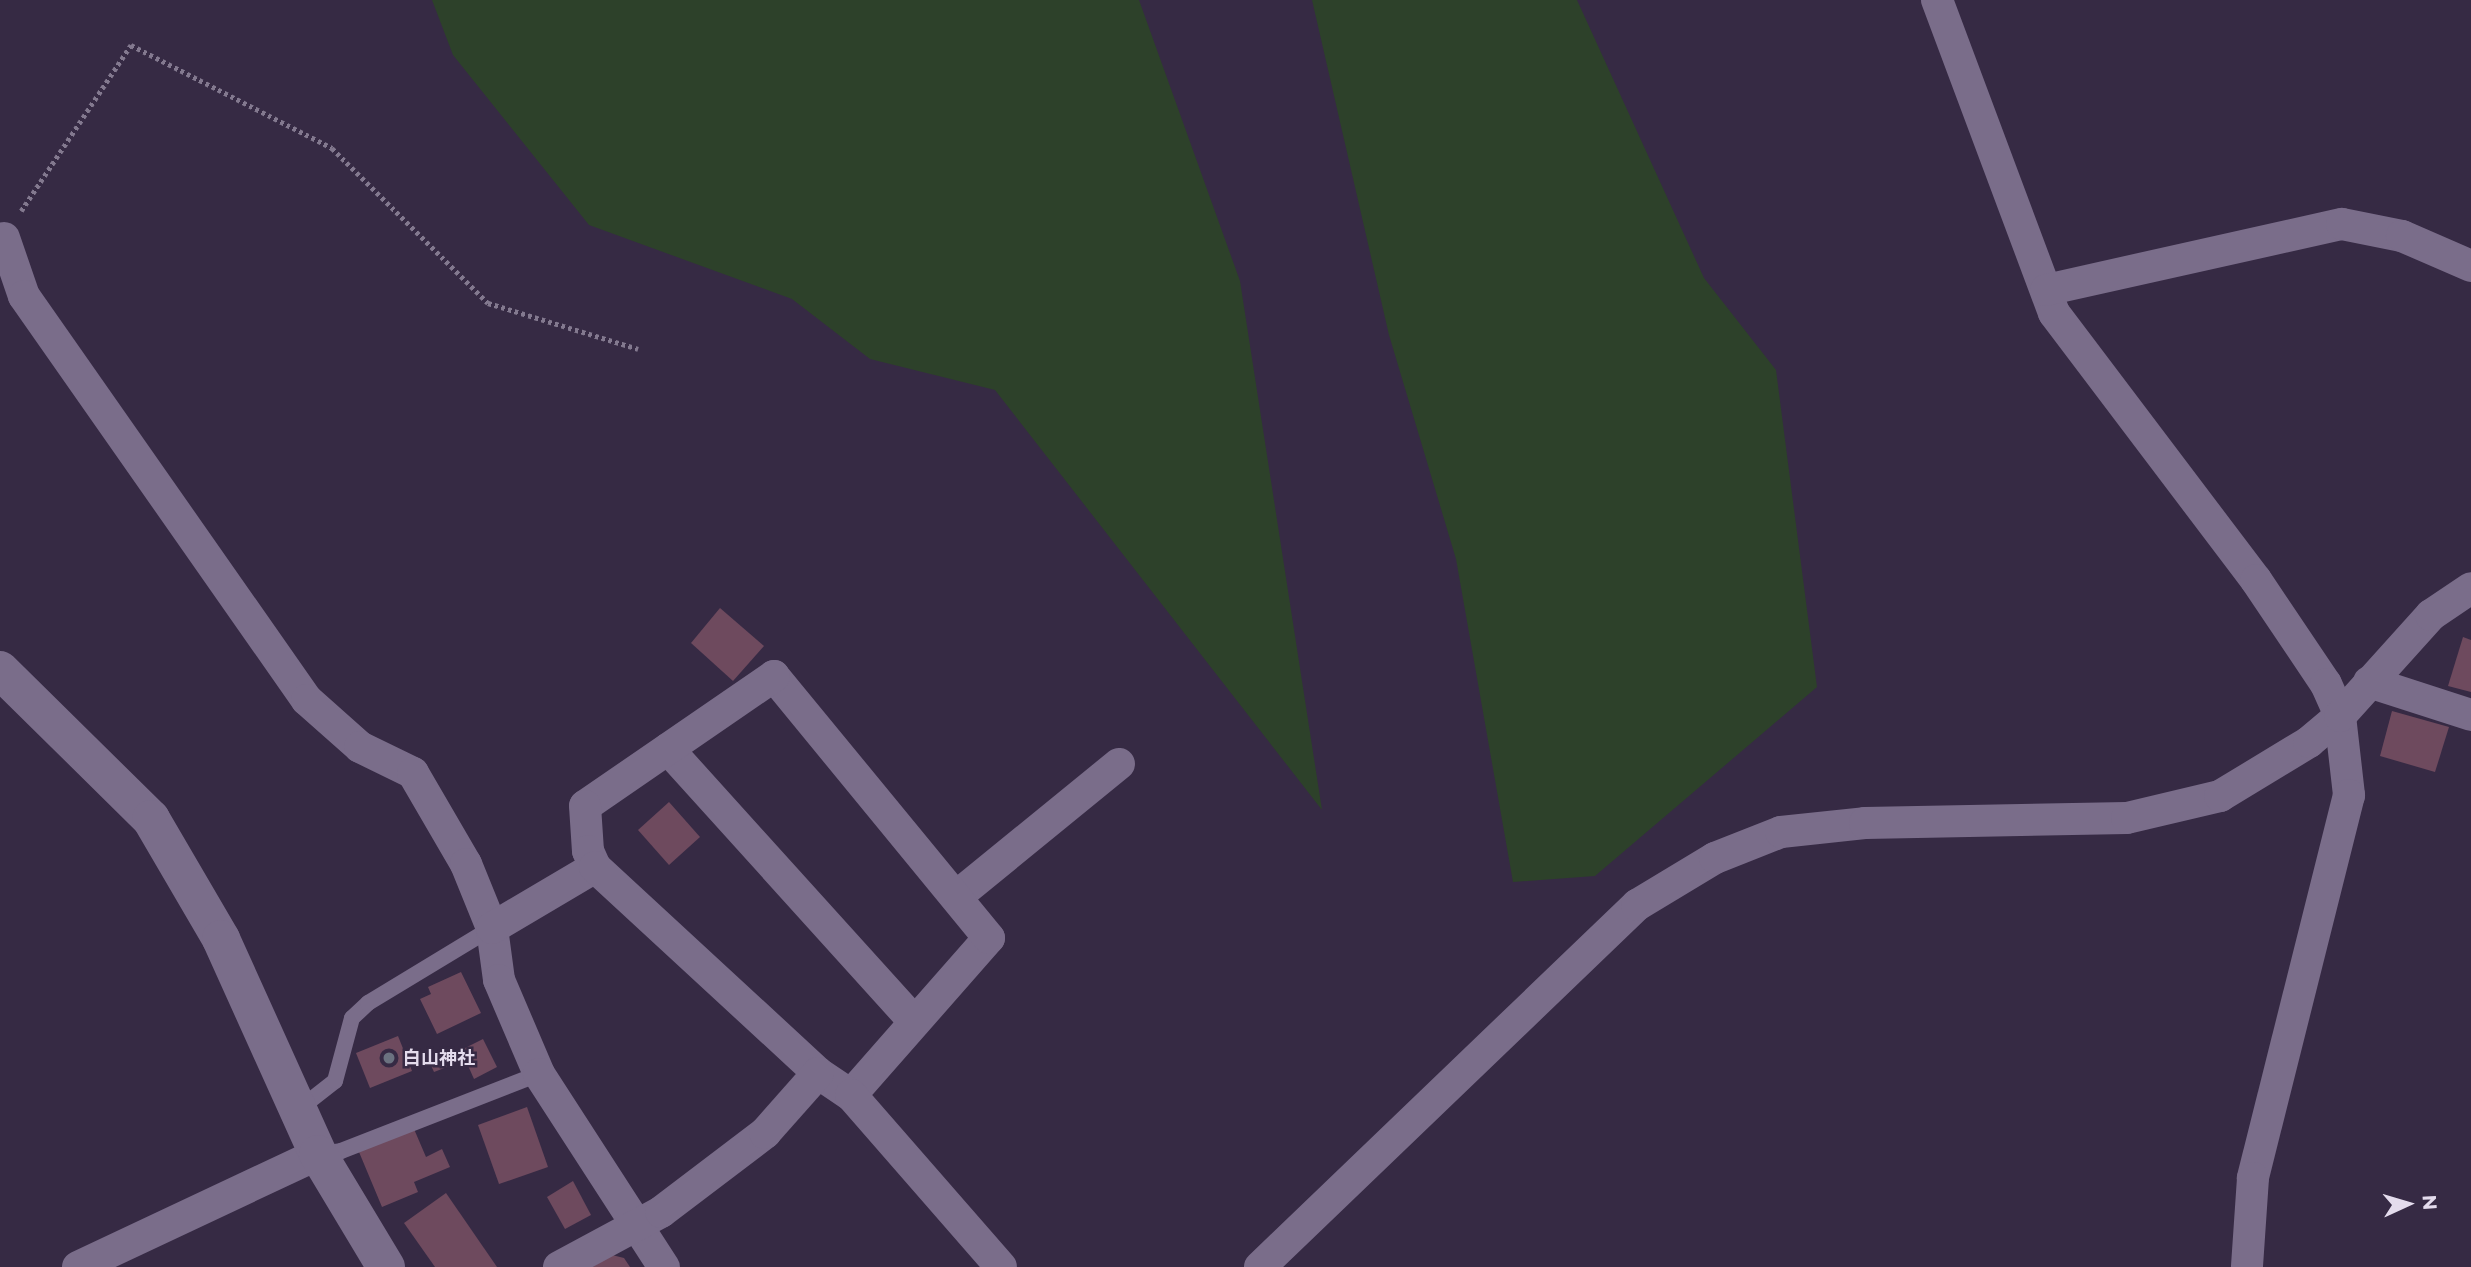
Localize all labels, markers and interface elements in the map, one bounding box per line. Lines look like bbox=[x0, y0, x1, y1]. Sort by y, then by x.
place label: 白山神社 bbox=[403, 1047, 475, 1069]
marker: 白山神社 bbox=[381, 1050, 397, 1066]
north arrow bbox=[2373, 1169, 2443, 1239]
text: N bbox=[2417, 1194, 2441, 1211]

